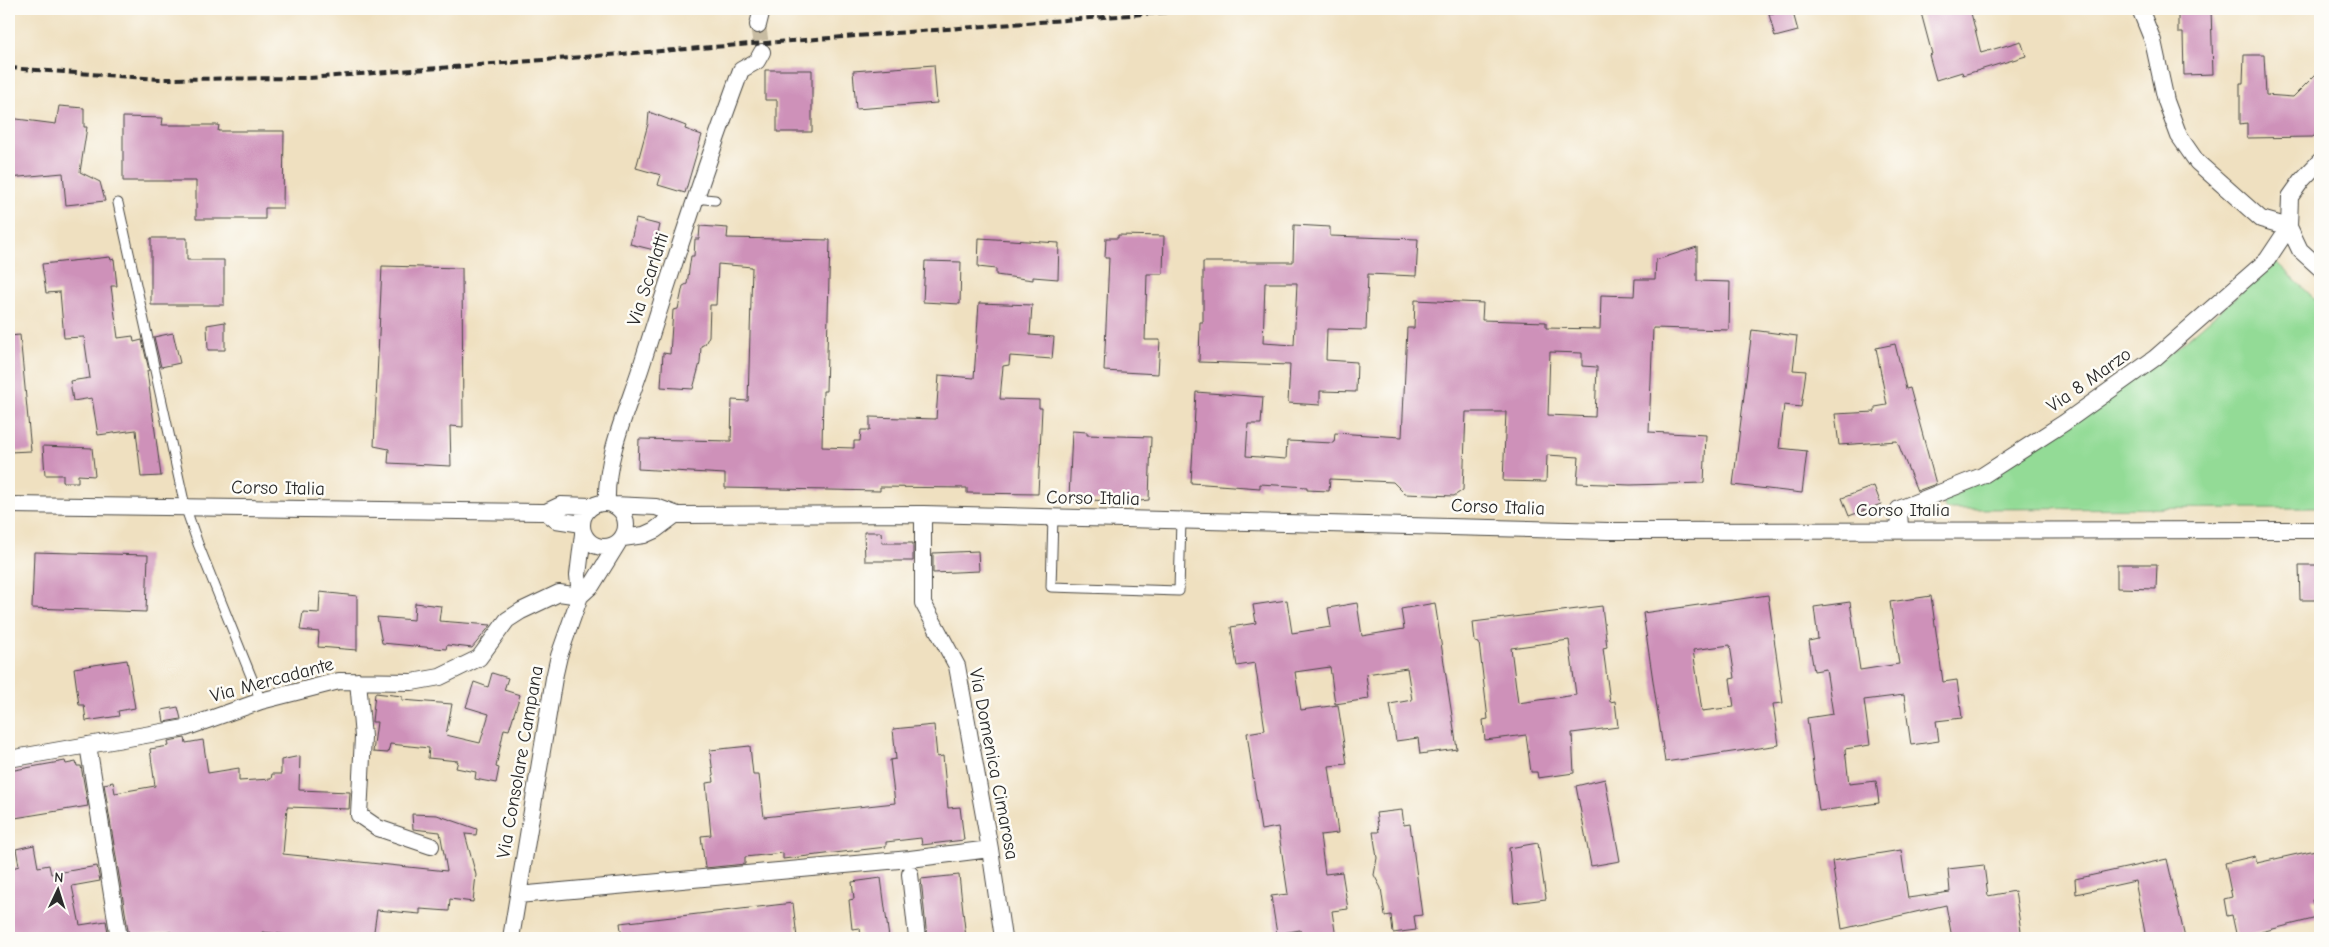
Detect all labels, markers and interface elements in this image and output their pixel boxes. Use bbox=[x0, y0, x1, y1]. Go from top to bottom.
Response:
street label: Via Scarlatti bbox=[623, 230, 673, 328]
street label: Via 8 Marzo bbox=[2043, 343, 2135, 417]
street label: Corso Italia bbox=[231, 476, 325, 500]
street label: Corso Italia bbox=[1046, 486, 1140, 510]
street label: Corso Italia bbox=[1451, 494, 1545, 520]
street label: Corso Italia bbox=[1856, 499, 1950, 521]
street label: Via Mercadante bbox=[208, 653, 336, 707]
street label: Via Consolare Campana bbox=[492, 664, 548, 860]
street label: Via Domenica Cimarosa bbox=[965, 667, 1023, 861]
north arrow bbox=[32, 864, 82, 914]
text: N bbox=[54, 869, 64, 886]

